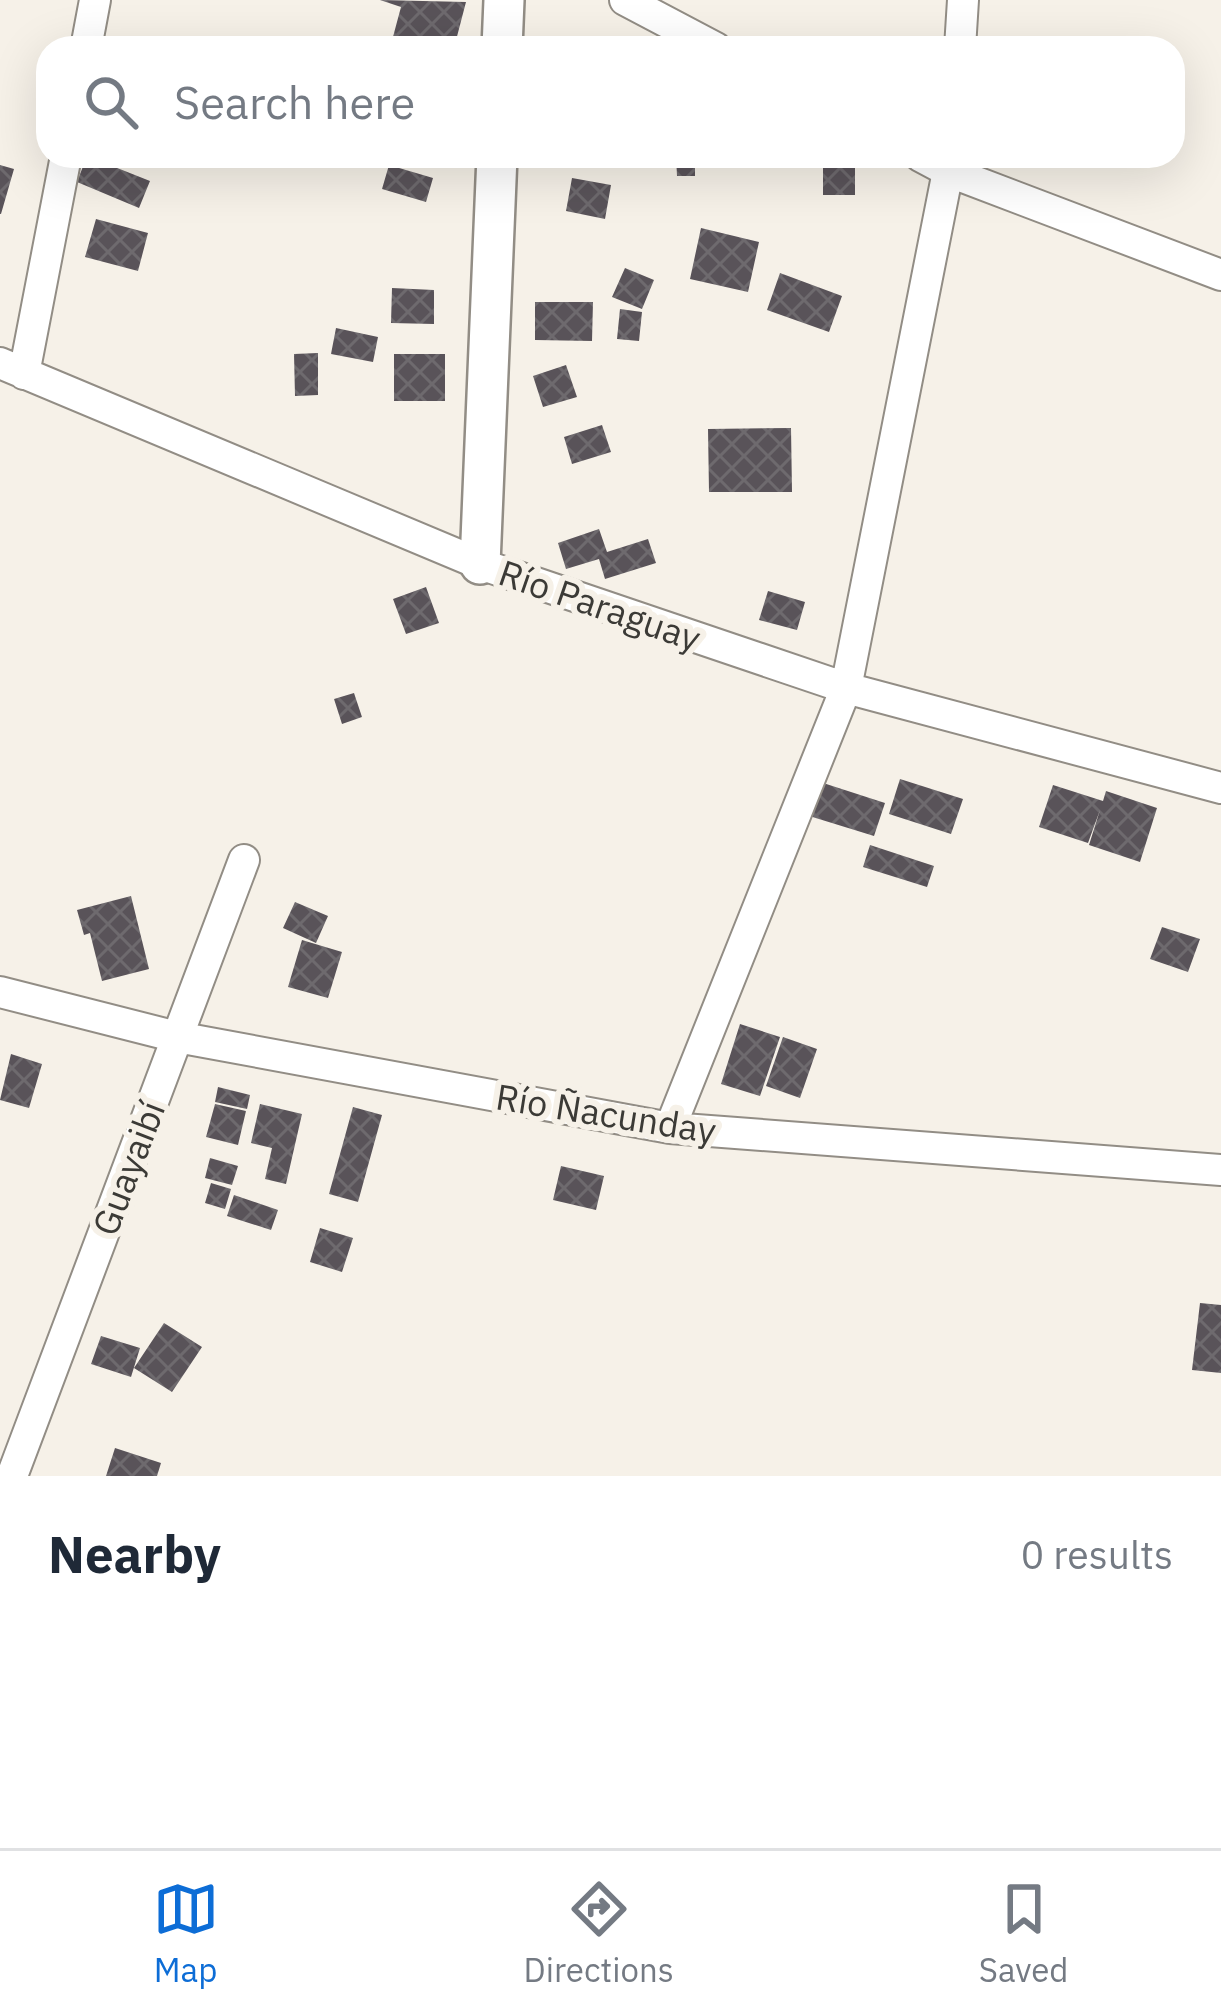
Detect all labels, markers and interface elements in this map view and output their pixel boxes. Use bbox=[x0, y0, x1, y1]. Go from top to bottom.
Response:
search box bbox=[36, 36, 1185, 168]
icon: search bbox=[78, 69, 144, 135]
text: Search here bbox=[174, 73, 415, 131]
street label: Río Paraguay bbox=[493, 549, 707, 661]
street label: Río Ñacunday bbox=[493, 1072, 719, 1154]
street label: Guayaibí bbox=[81, 1094, 175, 1242]
text: Nearby bbox=[48, 1521, 221, 1587]
text: 0 results bbox=[1021, 1529, 1173, 1580]
tab: Map bbox=[153, 1876, 219, 1991]
tab: Directions bbox=[524, 1876, 674, 1991]
tab: Saved bbox=[979, 1876, 1068, 1991]

